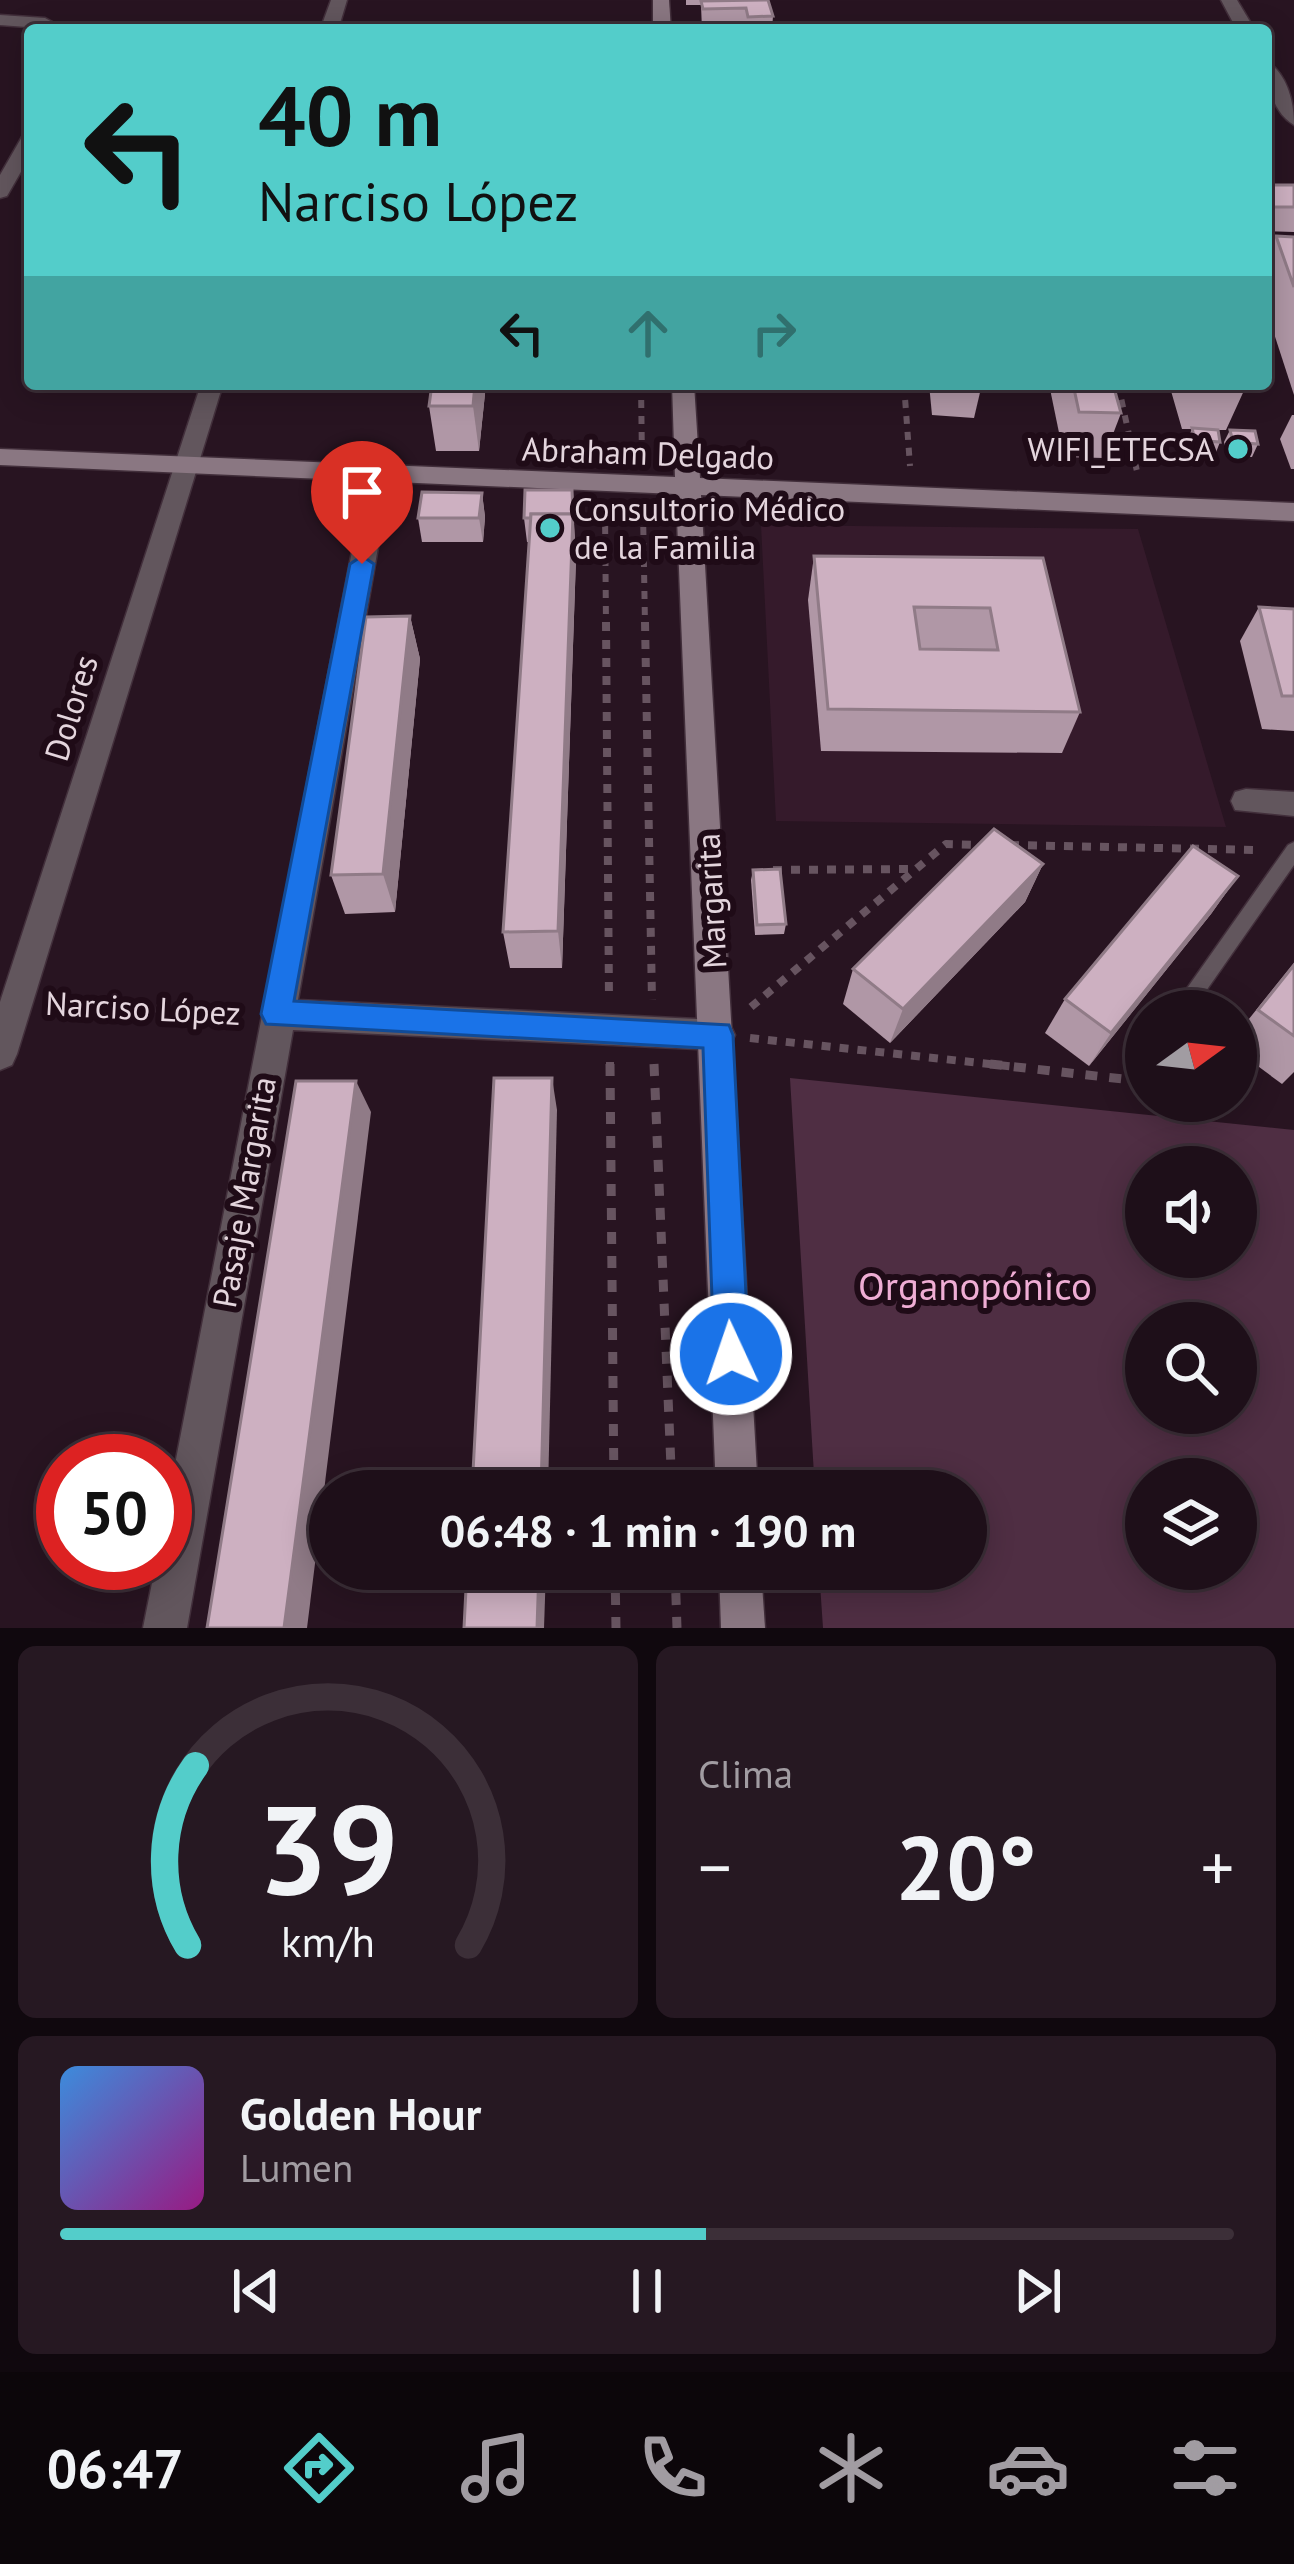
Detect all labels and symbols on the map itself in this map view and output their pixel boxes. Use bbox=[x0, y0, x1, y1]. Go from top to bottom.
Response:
street label: Abraham Delgado bbox=[521, 427, 775, 478]
place label: WIFI_ETECSA bbox=[1028, 427, 1215, 470]
marker: WIFI_ETECSA bbox=[1225, 436, 1251, 462]
pin bbox=[311, 441, 413, 564]
place label: Consultorio Médico de la Familia bbox=[574, 487, 845, 568]
marker: Consultorio Médico de la Familia bbox=[537, 515, 563, 541]
street label: Dolores bbox=[34, 650, 107, 766]
street label: Margarita bbox=[685, 832, 736, 970]
street label: Narciso López bbox=[44, 981, 242, 1034]
north arrow bbox=[1125, 990, 1257, 1122]
street label: Pasaje Margarita bbox=[202, 1073, 285, 1311]
park label: Organopónico bbox=[858, 1260, 1092, 1311]
position arrow bbox=[668, 1291, 794, 1417]
speed limit sign: 50 bbox=[36, 1434, 192, 1590]

